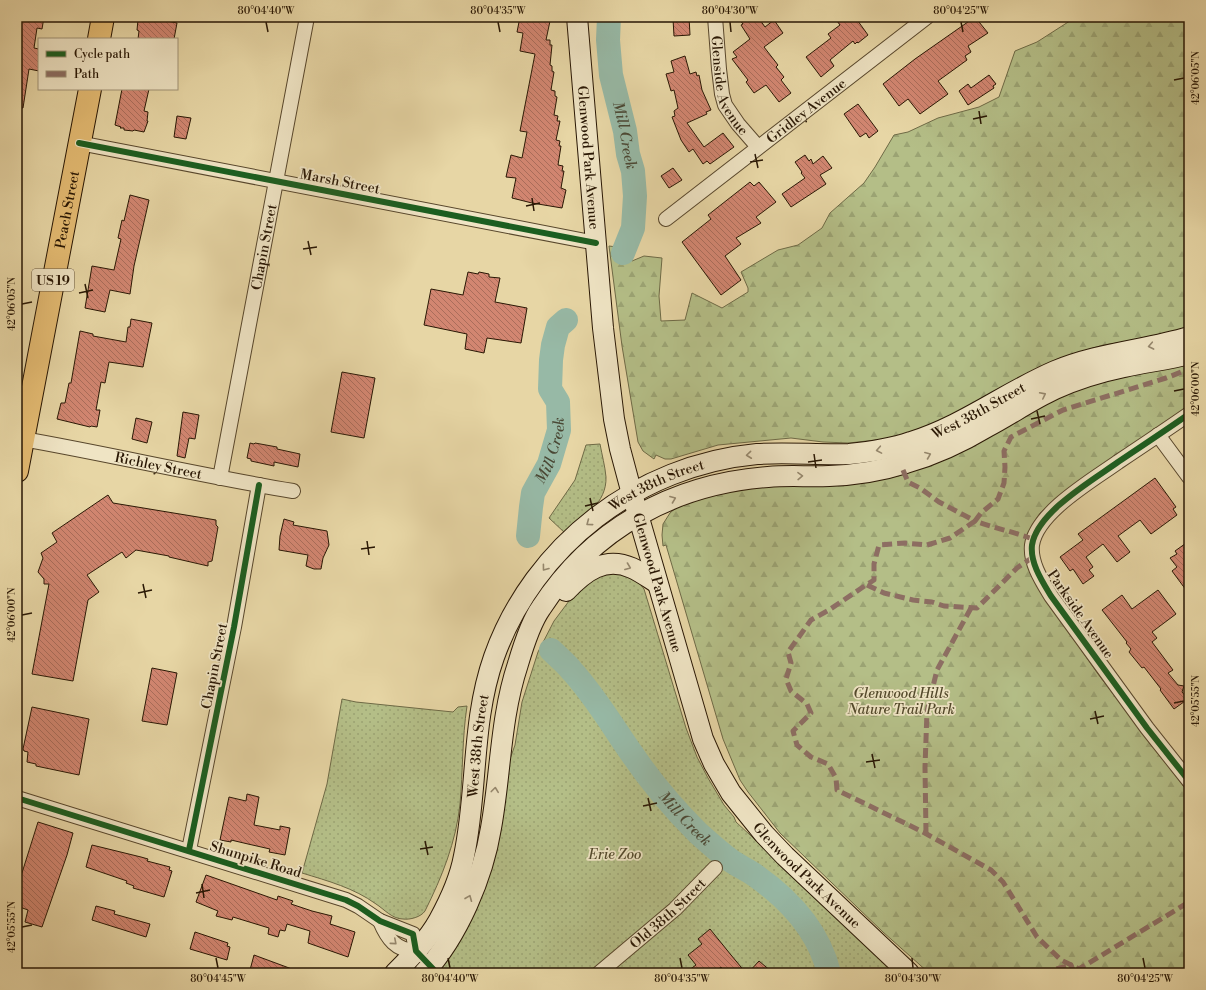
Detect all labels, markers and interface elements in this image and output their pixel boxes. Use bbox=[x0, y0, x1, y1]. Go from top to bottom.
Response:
text: 80°04'40"W bbox=[238, 5, 295, 17]
text: 80°04'35"W bbox=[470, 5, 527, 17]
text: 80°04'30"W bbox=[702, 5, 759, 17]
text: 80°04'25"W bbox=[933, 5, 990, 17]
street label: Glenside Avenue bbox=[706, 35, 752, 139]
legend bbox=[38, 38, 178, 90]
text: Cycle path bbox=[74, 47, 130, 62]
text: 42°06'05"N bbox=[1190, 51, 1202, 105]
text: Path bbox=[74, 67, 99, 82]
street label: Gridley Avenue bbox=[763, 75, 850, 148]
street label: Glenwood Park Avenue bbox=[573, 85, 603, 230]
water label: Mill Creek bbox=[608, 99, 641, 172]
street label: Marsh Street bbox=[298, 165, 381, 199]
street label: Peach Street bbox=[52, 169, 84, 250]
street label: Chapin Street bbox=[248, 203, 281, 292]
road number: US 19 bbox=[32, 269, 74, 291]
text: 42°06'05"N bbox=[6, 277, 18, 331]
one-way arrow bbox=[1148, 342, 1154, 350]
text: 42°06'00"N bbox=[1190, 361, 1202, 416]
street label: West 38th Street bbox=[928, 379, 1029, 444]
one-way arrow bbox=[1038, 392, 1046, 400]
water label: Mill Creek bbox=[531, 417, 569, 487]
one-way arrow bbox=[876, 445, 882, 453]
street label: Richley Street bbox=[113, 449, 203, 484]
one-way arrow bbox=[746, 450, 752, 459]
one-way arrow bbox=[924, 452, 931, 460]
street label: West 38th Street bbox=[605, 456, 706, 516]
one-way arrow bbox=[797, 472, 803, 480]
one-way arrow bbox=[670, 496, 677, 504]
street label: Glenwood Park Avenue bbox=[628, 511, 685, 655]
one-way arrow bbox=[586, 518, 593, 525]
one-way arrow bbox=[543, 563, 550, 570]
one-way arrow bbox=[625, 563, 632, 571]
street label: Parkside Avenue bbox=[1043, 567, 1118, 663]
text: 42°06'00"N bbox=[6, 587, 18, 642]
street label: Chapin Street bbox=[198, 622, 232, 711]
text: 42°05'55"N bbox=[1190, 674, 1202, 727]
park label: Glenwood Hills Nature Trail Park bbox=[846, 685, 955, 719]
street label: West 38th Street bbox=[464, 693, 494, 799]
one-way arrow bbox=[491, 787, 500, 793]
water label: Mill Creek bbox=[654, 787, 715, 851]
street label: Glenwood Park Avenue bbox=[748, 819, 864, 933]
street label: Shunpike Road bbox=[208, 837, 304, 882]
park label: Erie Zoo bbox=[588, 846, 641, 864]
street label: Old 38th Street bbox=[626, 875, 710, 953]
one-way arrow bbox=[465, 895, 473, 902]
text: 42°05'55"N bbox=[6, 900, 18, 953]
one-way arrow bbox=[389, 937, 397, 944]
text: 80°04'45"W bbox=[190, 973, 247, 985]
text: 80°04'40"W bbox=[422, 973, 479, 985]
text: 80°04'35"W bbox=[654, 973, 711, 985]
text: 80°04'30"W bbox=[885, 973, 942, 985]
text: 80°04'25"W bbox=[1117, 973, 1174, 985]

